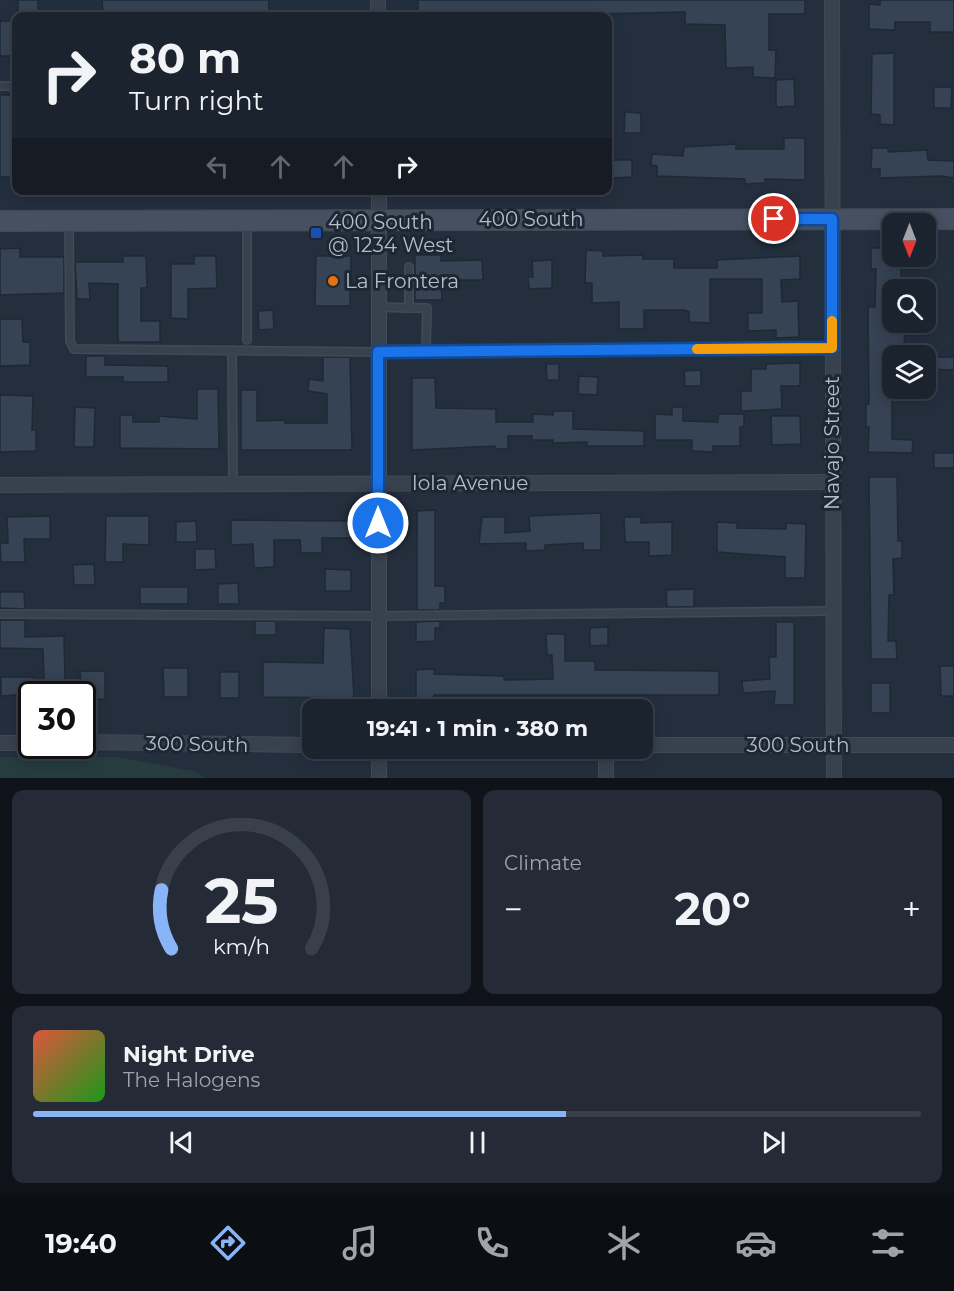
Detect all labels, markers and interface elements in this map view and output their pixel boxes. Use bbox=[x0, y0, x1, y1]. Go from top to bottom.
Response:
text: 80 m bbox=[129, 32, 241, 84]
icon: right bbox=[30, 36, 108, 114]
text: Turn right bbox=[129, 84, 264, 117]
icon: left bbox=[201, 150, 234, 183]
icon: ahead bbox=[264, 150, 297, 183]
icon: ahead bbox=[327, 150, 360, 183]
icon: right bbox=[390, 150, 423, 183]
pin bbox=[748, 193, 799, 244]
icon: arrive bbox=[757, 202, 790, 235]
street label: 400 South bbox=[479, 207, 583, 231]
place label: 400 South @ 1234 West bbox=[328, 210, 453, 257]
north arrow bbox=[882, 213, 936, 267]
map controls bbox=[882, 213, 936, 399]
marker: 400 South @ 1234 West bbox=[309, 226, 323, 240]
place label: La Frontera bbox=[345, 269, 459, 293]
marker: La Frontera bbox=[326, 274, 340, 288]
button: search bbox=[882, 279, 936, 333]
button: layers bbox=[882, 345, 936, 399]
street label: Navajo Street bbox=[820, 376, 844, 510]
street label: Iola Avenue bbox=[412, 471, 528, 495]
position arrow bbox=[346, 491, 410, 555]
speed limit sign: 30 bbox=[18, 681, 96, 759]
text: 19:41 · 1 min · 380 m bbox=[367, 715, 588, 742]
street label: 300 South bbox=[145, 731, 249, 757]
street label: 300 South bbox=[747, 733, 849, 757]
text: Climate bbox=[504, 851, 582, 875]
text: 25 bbox=[205, 863, 278, 939]
text: 20° bbox=[675, 881, 750, 936]
text: − bbox=[504, 889, 523, 929]
text: + bbox=[902, 889, 921, 929]
text: km/h bbox=[213, 933, 270, 959]
text: Night Drive bbox=[123, 1041, 255, 1068]
text: The Halogens bbox=[123, 1068, 260, 1092]
icon: previous bbox=[165, 1126, 198, 1159]
icon: pause bbox=[461, 1126, 494, 1159]
icon: next bbox=[757, 1126, 790, 1159]
icon: directions bbox=[207, 1222, 249, 1264]
icon: music bbox=[339, 1222, 381, 1264]
icon: phone bbox=[471, 1222, 513, 1264]
icon: climate bbox=[603, 1222, 645, 1264]
icon: car bbox=[735, 1222, 777, 1264]
icon: filters bbox=[867, 1222, 909, 1264]
text: 19:40 bbox=[45, 1227, 117, 1260]

